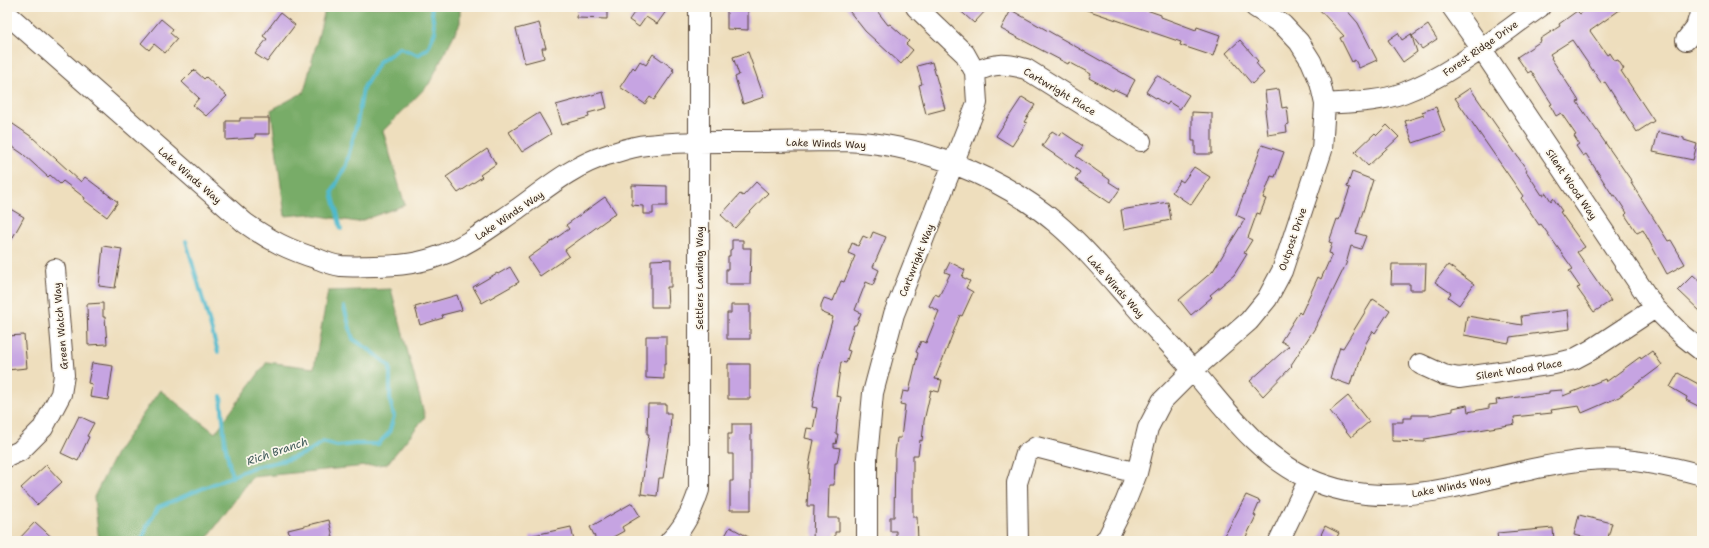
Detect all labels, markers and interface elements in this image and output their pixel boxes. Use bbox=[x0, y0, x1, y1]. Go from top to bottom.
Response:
street label: Forest Ridge Drive bbox=[1440, 17, 1521, 79]
street label: Cartwright Place bbox=[1021, 65, 1099, 118]
street label: Lake Winds Way bbox=[786, 136, 866, 151]
street label: Lake Winds Way bbox=[155, 144, 224, 207]
street label: Silent Wood Way bbox=[1543, 146, 1600, 222]
street label: Lake Winds Way bbox=[472, 188, 546, 243]
street label: Outpost Drive bbox=[1276, 206, 1309, 272]
street label: Cartwright Way bbox=[896, 222, 937, 299]
street label: Settlers Landing Way bbox=[693, 226, 706, 330]
street label: Lake Winds Way bbox=[1084, 252, 1147, 321]
street label: Green Watch Way bbox=[50, 282, 71, 370]
street label: Silent Wood Place bbox=[1475, 356, 1564, 383]
water label: Rich Branch bbox=[245, 434, 310, 469]
street label: Lake Winds Way bbox=[1411, 472, 1492, 501]

